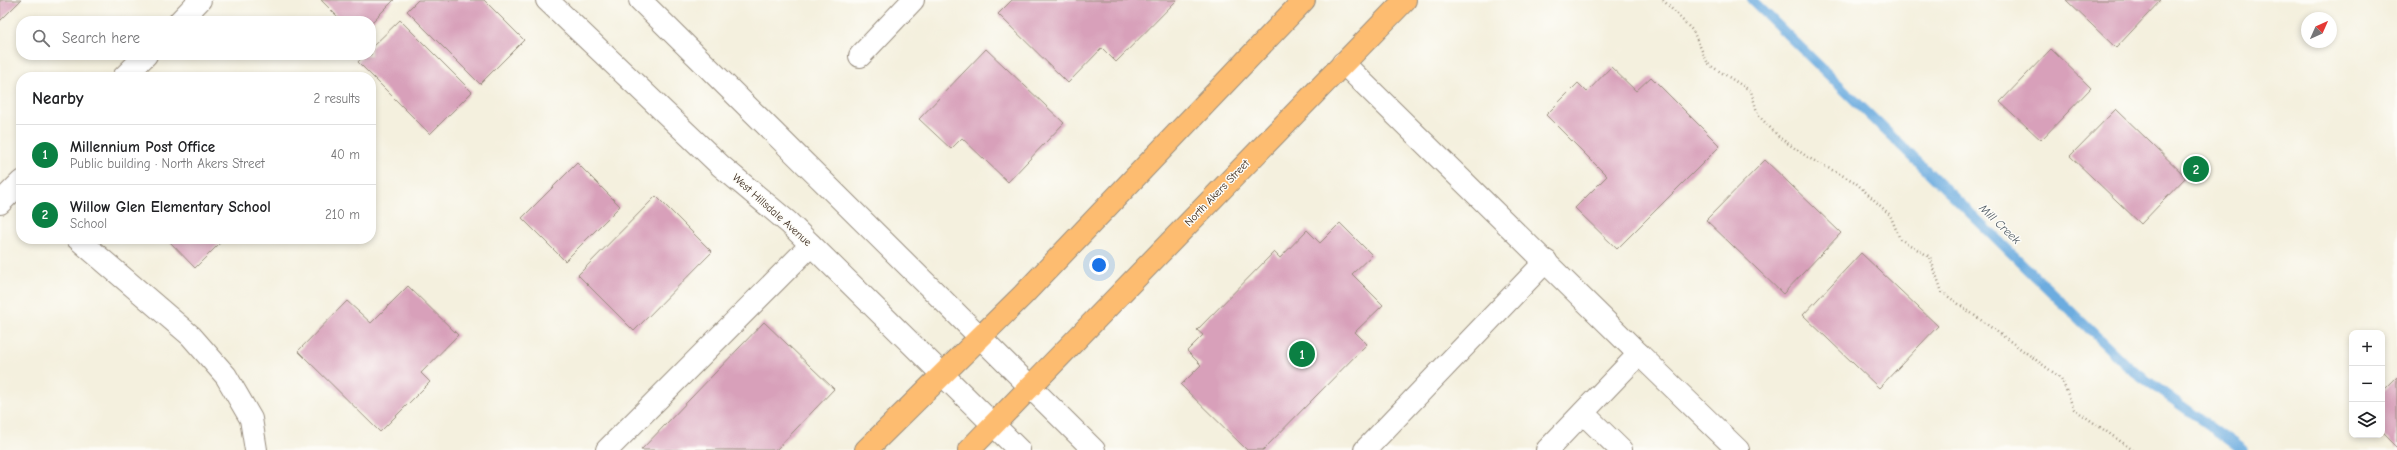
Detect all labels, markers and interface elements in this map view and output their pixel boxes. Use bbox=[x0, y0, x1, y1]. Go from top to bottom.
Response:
north arrow bbox=[2301, 12, 2337, 48]
search box bbox=[16, 16, 376, 60]
icon: search bbox=[30, 27, 52, 49]
text: Search here bbox=[62, 29, 140, 47]
text: Nearby bbox=[32, 89, 83, 108]
text: 2 results bbox=[313, 91, 360, 106]
text: Millennium Post Office bbox=[70, 138, 215, 156]
text: 1 bbox=[42, 147, 48, 162]
text: 40 m bbox=[331, 147, 360, 162]
pin: 2 bbox=[2183, 154, 2209, 184]
text: Public building · North Akers Street bbox=[70, 156, 265, 171]
street label: North Akers Street bbox=[1182, 156, 1253, 229]
street label: West Hillsdale Avenue bbox=[730, 171, 815, 249]
text: Willow Glen Elementary School bbox=[70, 198, 271, 216]
water label: Mill Creek bbox=[1976, 200, 2024, 247]
text: 2 bbox=[42, 207, 48, 222]
text: 210 m bbox=[325, 207, 360, 222]
text: School bbox=[70, 216, 107, 231]
your location bbox=[1089, 255, 1109, 275]
map controls bbox=[2349, 330, 2385, 438]
button: + bbox=[2349, 330, 2385, 366]
pin: 1 bbox=[1289, 339, 1315, 369]
button: − bbox=[2349, 366, 2385, 402]
button: layers bbox=[2349, 402, 2385, 438]

